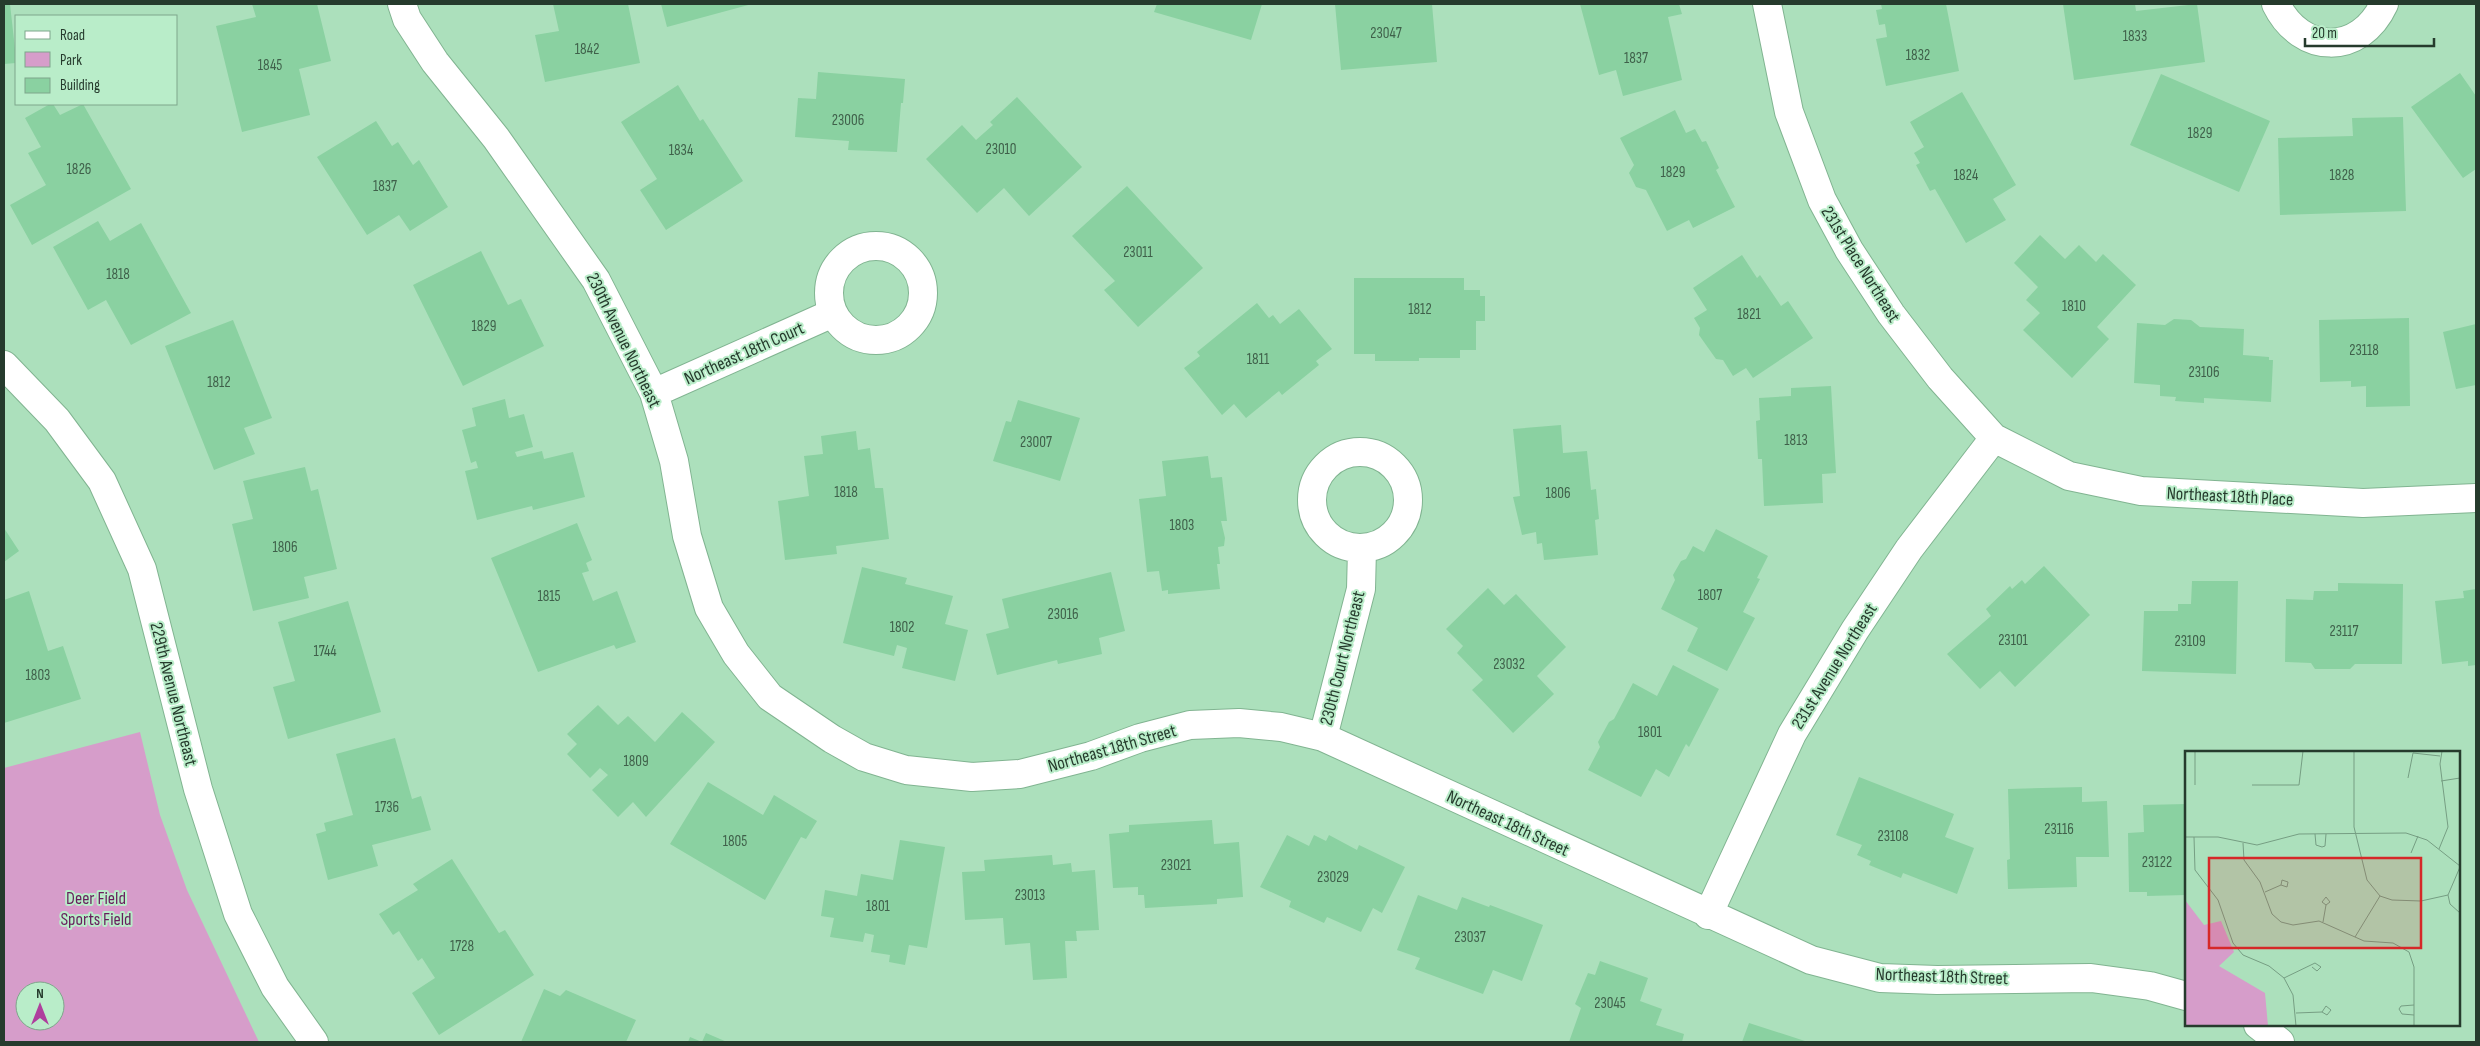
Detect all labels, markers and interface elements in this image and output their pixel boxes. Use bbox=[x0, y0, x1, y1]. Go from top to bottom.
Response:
legend bbox=[15, 15, 178, 105]
scale bar bbox=[2305, 15, 2434, 47]
house number: 23047 bbox=[1370, 24, 1402, 43]
text: 20 m bbox=[2312, 24, 2337, 43]
text: Road bbox=[60, 26, 85, 45]
house number: 1833 bbox=[2123, 27, 2147, 46]
house number: 1842 bbox=[575, 40, 599, 59]
house number: 1832 bbox=[1906, 46, 1930, 65]
house number: 1837 bbox=[1624, 49, 1648, 68]
text: Park bbox=[60, 51, 82, 70]
house number: 1845 bbox=[258, 56, 282, 75]
text: Building bbox=[60, 76, 100, 95]
house number: 23006 bbox=[832, 111, 864, 130]
house number: 1829 bbox=[2188, 124, 2212, 143]
house number: 23010 bbox=[985, 140, 1017, 159]
house number: 1834 bbox=[669, 141, 693, 160]
house number: 1826 bbox=[67, 160, 91, 179]
house number: 1829 bbox=[1661, 163, 1685, 182]
house number: 1824 bbox=[1954, 166, 1978, 185]
house number: 1828 bbox=[2330, 166, 2354, 185]
house number: 1837 bbox=[373, 177, 397, 196]
street label: 231st Place Northeast bbox=[1817, 202, 1905, 326]
house number: 23011 bbox=[1123, 243, 1154, 262]
house number: 1818 bbox=[106, 265, 130, 284]
street label: 230th Avenue Northeast bbox=[582, 269, 665, 411]
house number: 1810 bbox=[2062, 297, 2086, 316]
house number: 1812 bbox=[1408, 300, 1432, 319]
house number: 1821 bbox=[1737, 305, 1761, 324]
house number: 1829 bbox=[472, 317, 496, 336]
street label: Northeast 18th Court bbox=[681, 317, 808, 389]
house number: 23118 bbox=[2349, 341, 2379, 360]
house number: 1811 bbox=[1247, 350, 1270, 369]
house number: 23106 bbox=[2188, 363, 2220, 382]
house number: 1812 bbox=[207, 373, 231, 392]
house number: 1813 bbox=[1784, 431, 1808, 450]
house number: 23007 bbox=[1020, 433, 1052, 452]
house number: 1818 bbox=[834, 483, 858, 502]
street label: Northeast 18th Place bbox=[2166, 483, 2294, 510]
house number: 1806 bbox=[1545, 484, 1571, 503]
house number: 1803 bbox=[1170, 516, 1194, 535]
house number: 1806 bbox=[272, 538, 298, 557]
house number: 1807 bbox=[1698, 586, 1722, 605]
house number: 1815 bbox=[537, 587, 561, 606]
street label: 230th Court Northeast bbox=[1316, 588, 1369, 727]
street label: 231st Avenue Northeast bbox=[1787, 599, 1882, 733]
house number: 23016 bbox=[1047, 605, 1079, 624]
house number: 1802 bbox=[890, 618, 914, 637]
street label: 229th Avenue Northeast bbox=[146, 620, 202, 769]
house number: 23117 bbox=[2330, 622, 2358, 641]
house number: 23101 bbox=[1998, 631, 2029, 650]
house number: 23109 bbox=[2174, 632, 2206, 651]
house number: 1744 bbox=[313, 642, 337, 661]
house number: 23032 bbox=[1493, 655, 1525, 674]
house number: 1803 bbox=[26, 666, 50, 685]
street label: Northeast 18th Street bbox=[1046, 720, 1179, 777]
house number: 1801 bbox=[1638, 723, 1663, 742]
inset map bbox=[2185, 751, 2460, 1026]
house number: 1809 bbox=[623, 752, 649, 771]
street label: Northeast 18th Street bbox=[1443, 786, 1573, 861]
house number: 1736 bbox=[375, 798, 399, 817]
house number: 23116 bbox=[2044, 820, 2074, 839]
house number: 23108 bbox=[1877, 827, 1909, 846]
house number: 1805 bbox=[723, 832, 747, 851]
house number: 23122 bbox=[2142, 853, 2172, 872]
house number: 23021 bbox=[1161, 856, 1192, 875]
house number: 23029 bbox=[1317, 868, 1349, 887]
house number: 23013 bbox=[1015, 886, 1045, 905]
park label: Deer Field Sports Field bbox=[60, 888, 132, 930]
house number: 1801 bbox=[866, 897, 891, 916]
house number: 23037 bbox=[1454, 928, 1486, 947]
house number: 1728 bbox=[450, 937, 474, 956]
street label: Northeast 18th Street bbox=[1875, 964, 2009, 989]
north arrow bbox=[15, 981, 65, 1031]
text: N bbox=[36, 985, 44, 1002]
house number: 23045 bbox=[1594, 994, 1626, 1013]

